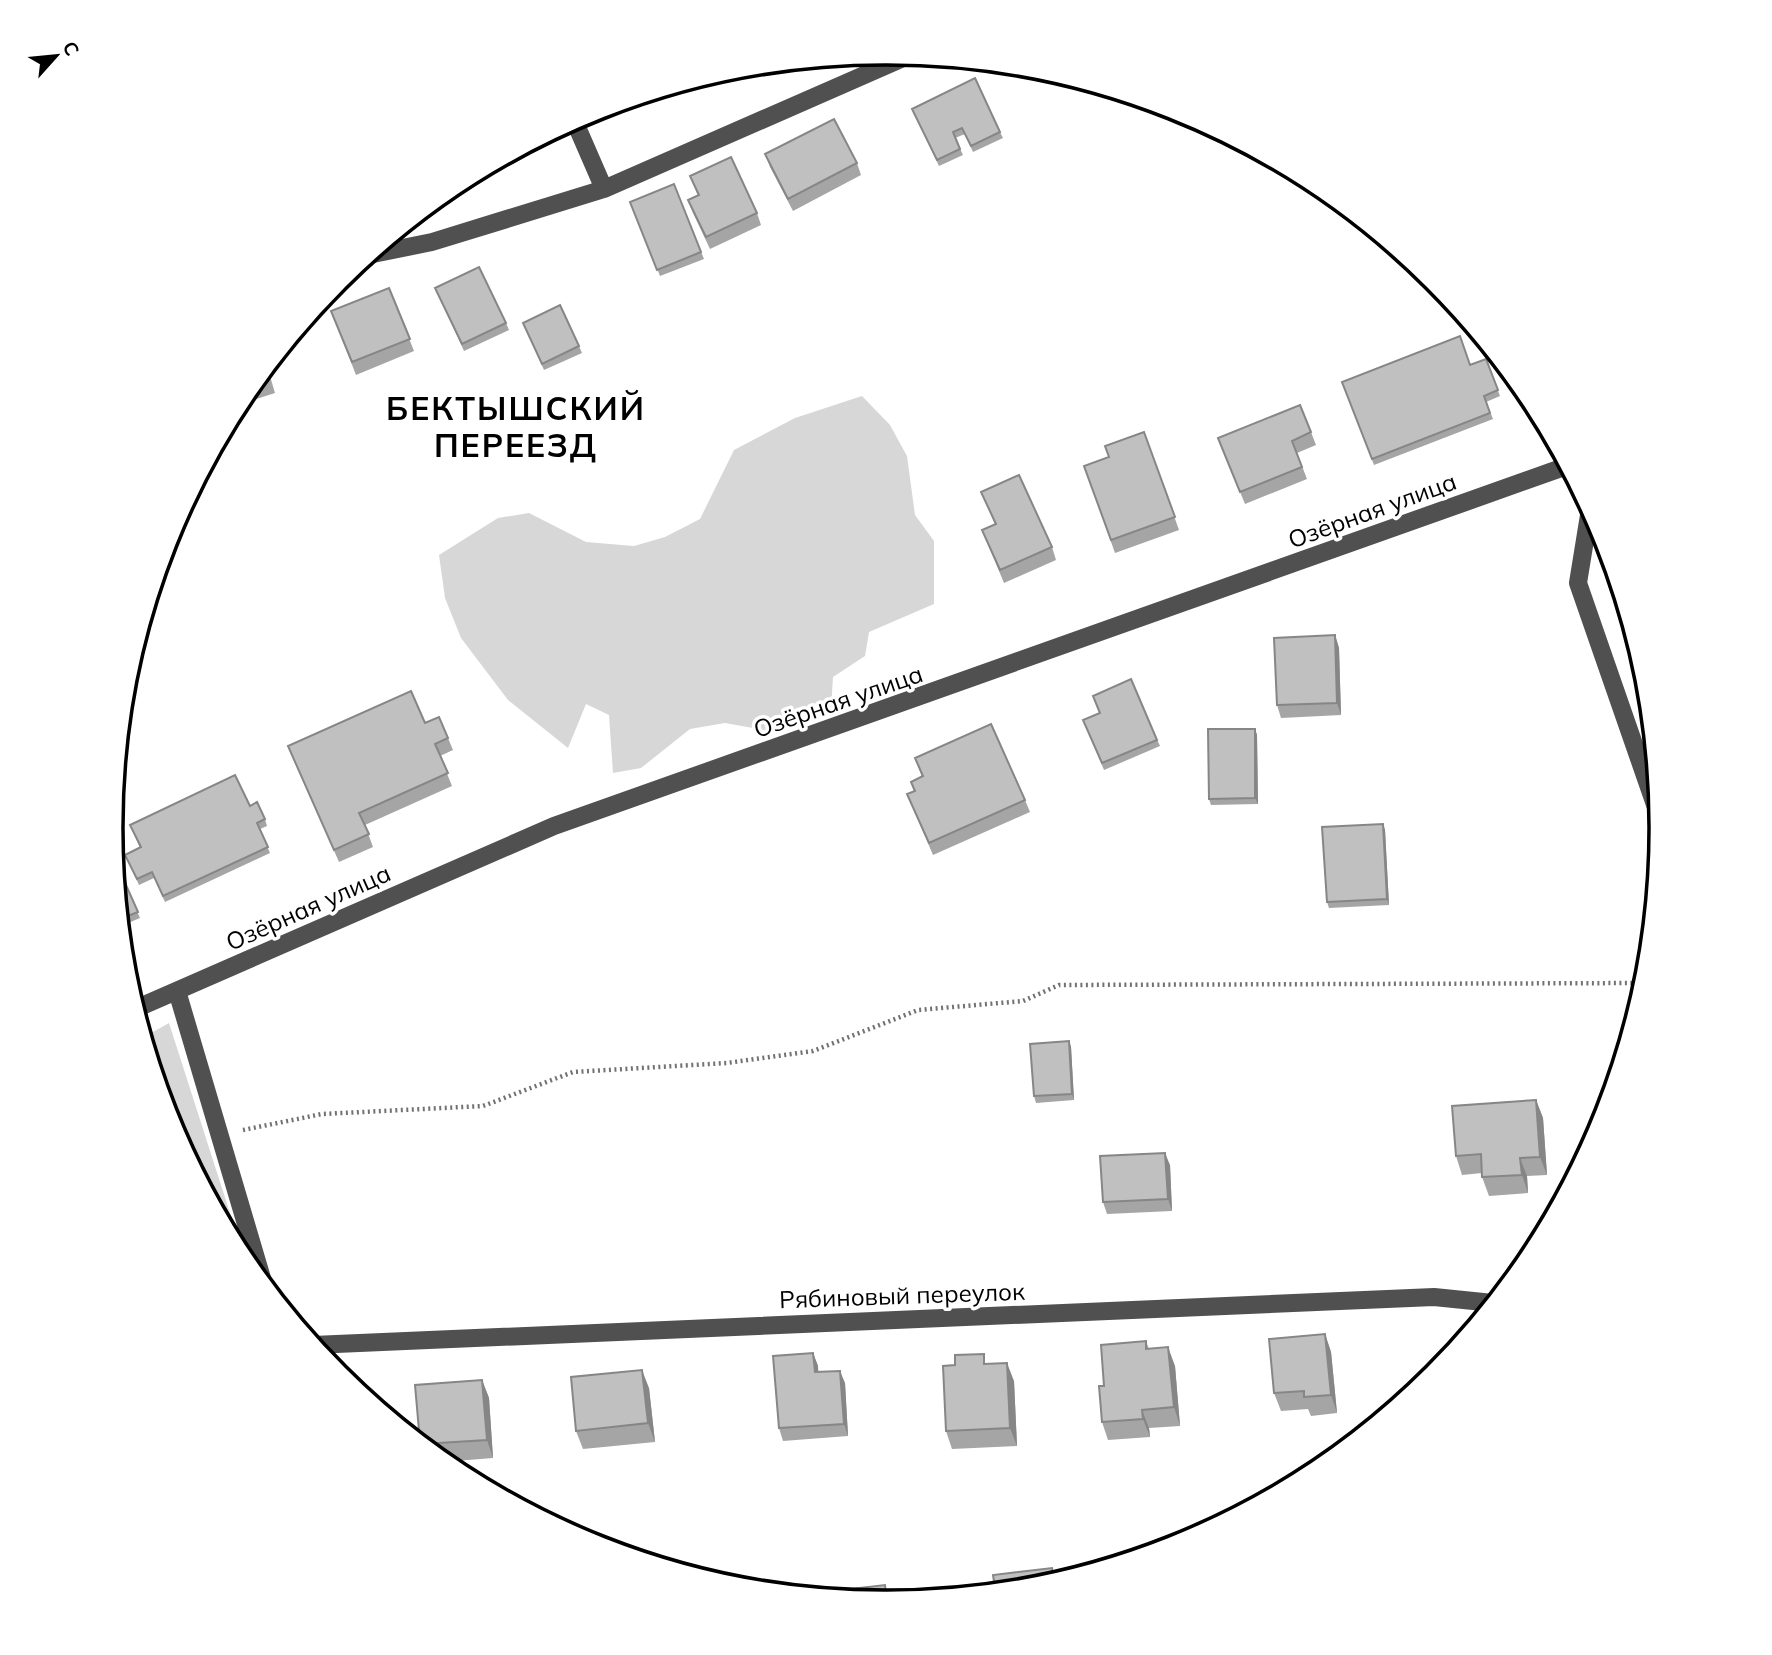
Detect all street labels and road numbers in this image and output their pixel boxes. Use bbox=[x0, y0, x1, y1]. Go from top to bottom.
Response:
street label: Озёрная улица bbox=[1284, 466, 1460, 554]
street label: Озёрная улица bbox=[749, 658, 927, 744]
street label: Озёрная улица bbox=[221, 857, 395, 957]
street label: Рябиновый переулок bbox=[779, 1276, 1025, 1314]

